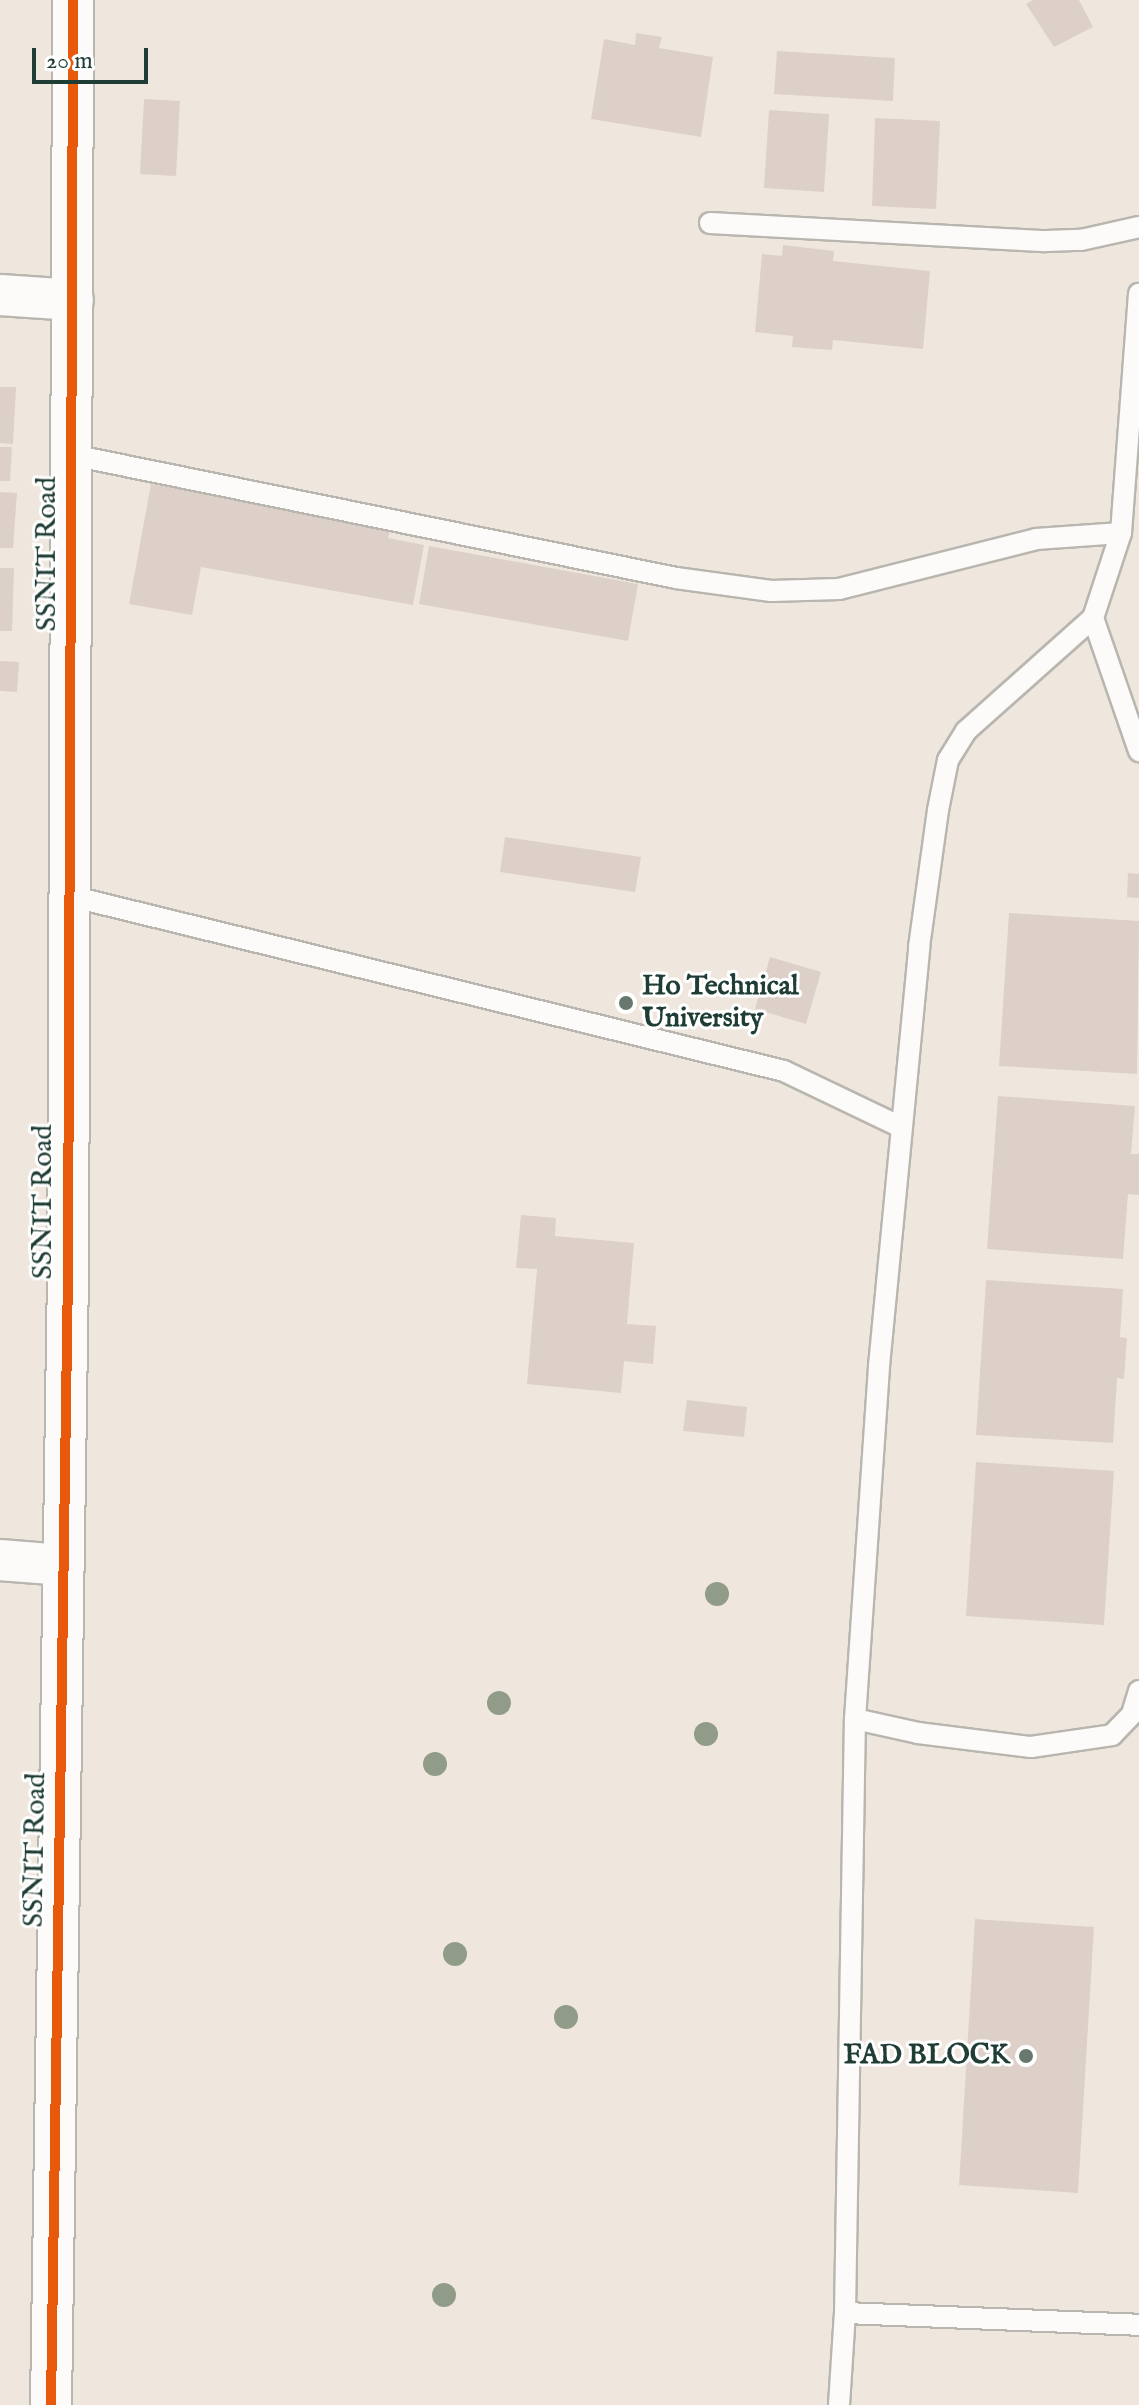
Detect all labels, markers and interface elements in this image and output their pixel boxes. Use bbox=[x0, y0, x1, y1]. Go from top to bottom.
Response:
scale bar bbox=[36, 32, 152, 82]
text: 20 m bbox=[46, 46, 93, 77]
street label: SSNIT Road bbox=[31, 477, 65, 631]
place label: Ho Technical University bbox=[642, 970, 799, 1036]
marker: Ho Technical University bbox=[617, 994, 635, 1012]
street label: SSNIT Road bbox=[27, 1125, 61, 1279]
street label: SSNIT Road bbox=[18, 1772, 54, 1928]
place label: FAD BLOCK bbox=[844, 2039, 1010, 2073]
marker: FAD BLOCK bbox=[1017, 2047, 1035, 2065]

